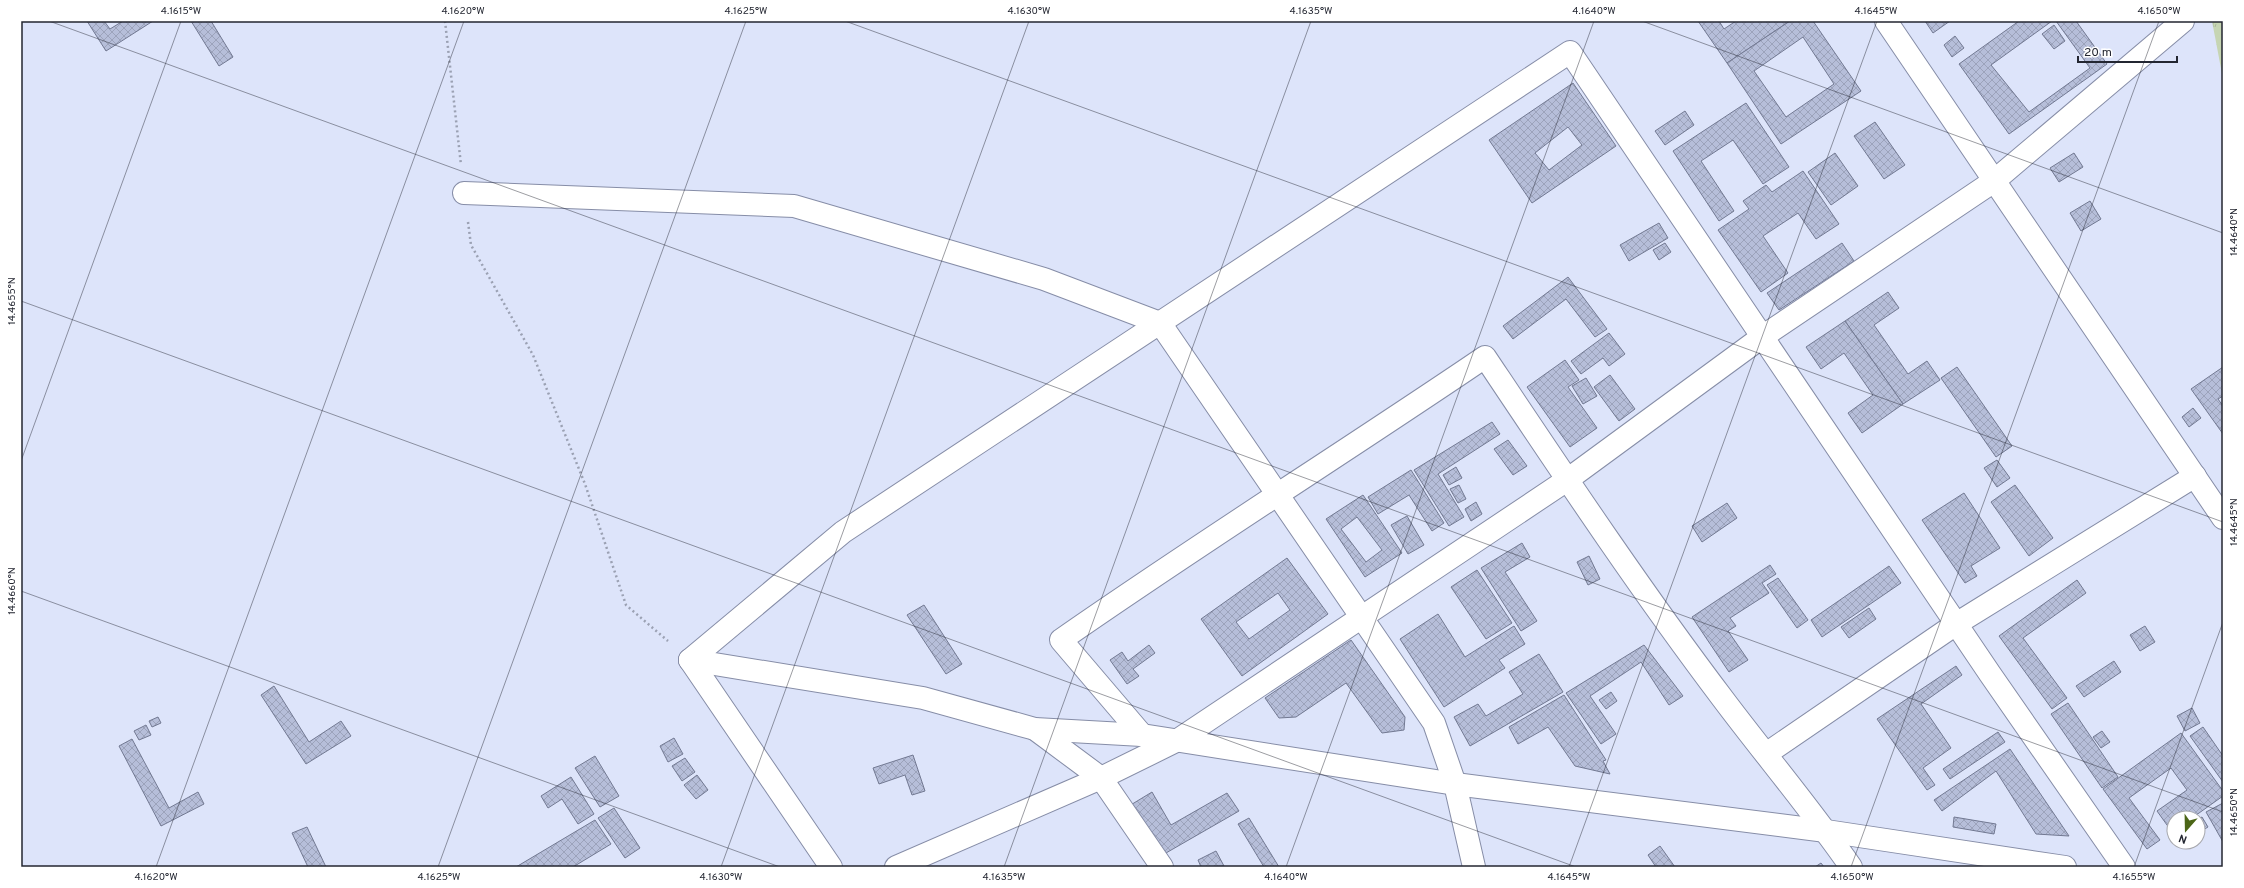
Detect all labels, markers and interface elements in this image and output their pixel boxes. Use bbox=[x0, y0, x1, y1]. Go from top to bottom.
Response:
text: 4.1615°W bbox=[161, 5, 201, 18]
text: 4.1620°W bbox=[441, 5, 485, 18]
text: 4.1625°W bbox=[725, 5, 767, 18]
text: 4.1630°W bbox=[1008, 5, 1050, 18]
text: 4.1635°W bbox=[1290, 5, 1332, 18]
text: 4.1640°W bbox=[1572, 5, 1616, 18]
text: 4.1645°W bbox=[1854, 5, 1898, 18]
text: 4.1650°W bbox=[2137, 5, 2181, 18]
scale bar bbox=[2078, 38, 2177, 64]
text: 20 m bbox=[2084, 45, 2112, 61]
text: 14.4640°N bbox=[2228, 208, 2241, 256]
text: 14.4655°N bbox=[6, 277, 19, 325]
text: 14.4645°N bbox=[2228, 498, 2241, 546]
text: 14.4660°N bbox=[6, 567, 19, 615]
text: 14.4650°N bbox=[2228, 788, 2241, 836]
north arrow bbox=[2166, 810, 2206, 850]
text: N bbox=[2177, 831, 2189, 846]
text: 4.1620°W bbox=[134, 871, 178, 884]
text: 4.1625°W bbox=[418, 871, 460, 884]
text: 4.1630°W bbox=[700, 871, 742, 884]
text: 4.1635°W bbox=[983, 871, 1025, 884]
text: 4.1640°W bbox=[1264, 871, 1308, 884]
text: 4.1645°W bbox=[1547, 871, 1591, 884]
text: 4.1650°W bbox=[1830, 871, 1874, 884]
text: 4.1655°W bbox=[2112, 871, 2156, 884]

